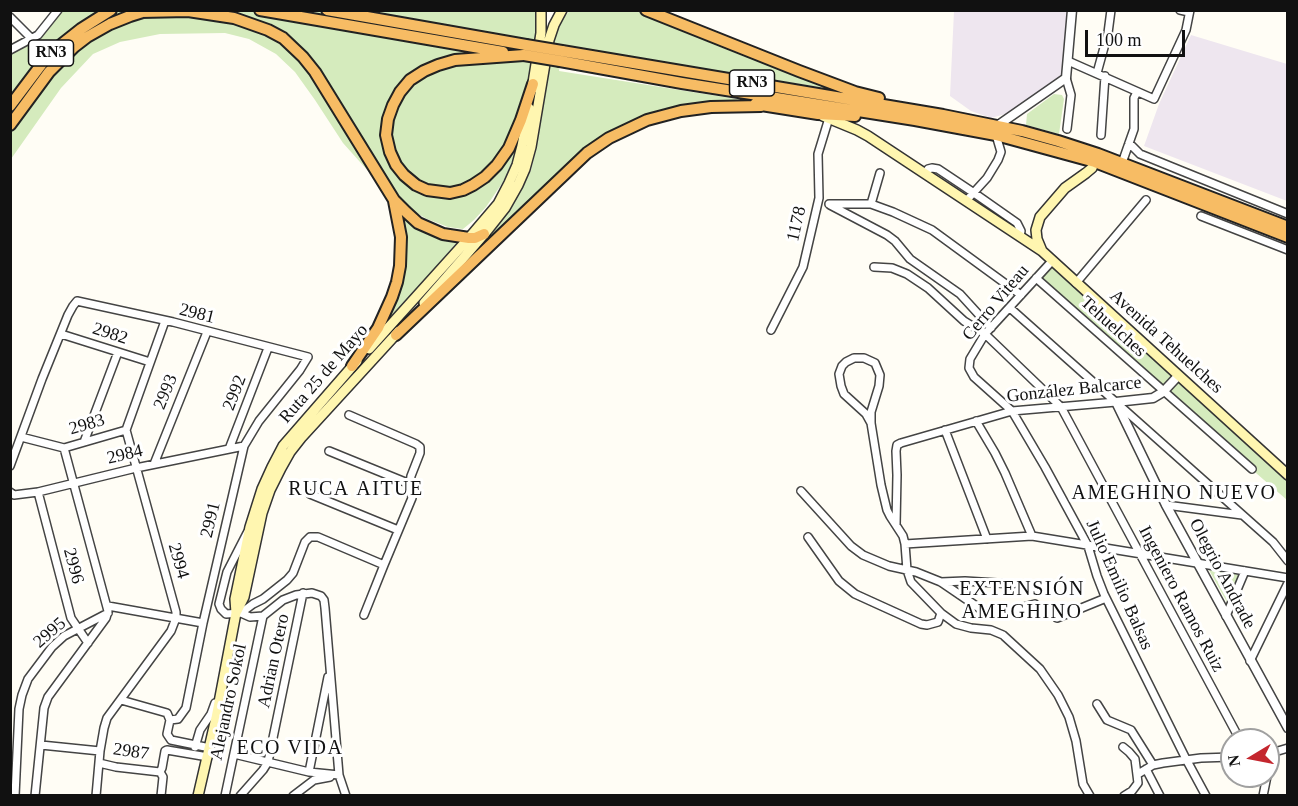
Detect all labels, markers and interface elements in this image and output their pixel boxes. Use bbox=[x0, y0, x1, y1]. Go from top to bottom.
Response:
scale bar bbox=[1088, 18, 1188, 56]
text: 100 m bbox=[1096, 30, 1142, 50]
road number: RN3 bbox=[28, 40, 74, 66]
road number: RN3 bbox=[730, 70, 774, 96]
street label: 1178 bbox=[783, 204, 811, 244]
street label: Cerro Viteau bbox=[958, 261, 1034, 345]
street label: Avenida Tehuelches bbox=[1105, 286, 1227, 398]
street label: Tehuelches bbox=[1076, 292, 1150, 362]
street label: 2981 bbox=[177, 299, 217, 329]
street label: 2982 bbox=[90, 318, 130, 350]
street label: Ruta 25 de Mayo bbox=[275, 320, 373, 428]
street label: 2993 bbox=[149, 371, 183, 413]
street label: 2992 bbox=[218, 372, 252, 414]
street label: González Balcarce bbox=[1006, 372, 1142, 408]
street label: 2983 bbox=[67, 410, 107, 440]
street label: 2984 bbox=[105, 440, 145, 470]
district label: RUCA AITUE bbox=[288, 478, 424, 502]
district label: AMEGHINO NUEVO bbox=[1072, 482, 1276, 506]
street label: 2991 bbox=[196, 500, 226, 540]
street label: Olegrio Andrade bbox=[1184, 515, 1260, 633]
street label: Julio Emilio Balsas bbox=[1081, 517, 1157, 653]
street label: Ingeniero Ramos Ruiz bbox=[1133, 522, 1229, 676]
street label: 2994 bbox=[163, 541, 193, 581]
street label: 2996 bbox=[58, 546, 88, 586]
district label: EXTENSIÓN AMEGHINO bbox=[959, 578, 1085, 625]
street label: Adrian Otero bbox=[254, 612, 294, 710]
street label: 2995 bbox=[29, 613, 71, 653]
street label: Alejandro Sokol bbox=[206, 642, 252, 762]
north arrow bbox=[1220, 728, 1280, 788]
district label: ECO VIDA bbox=[237, 737, 343, 761]
street label: 2987 bbox=[112, 739, 150, 765]
text: N bbox=[1224, 754, 1243, 768]

